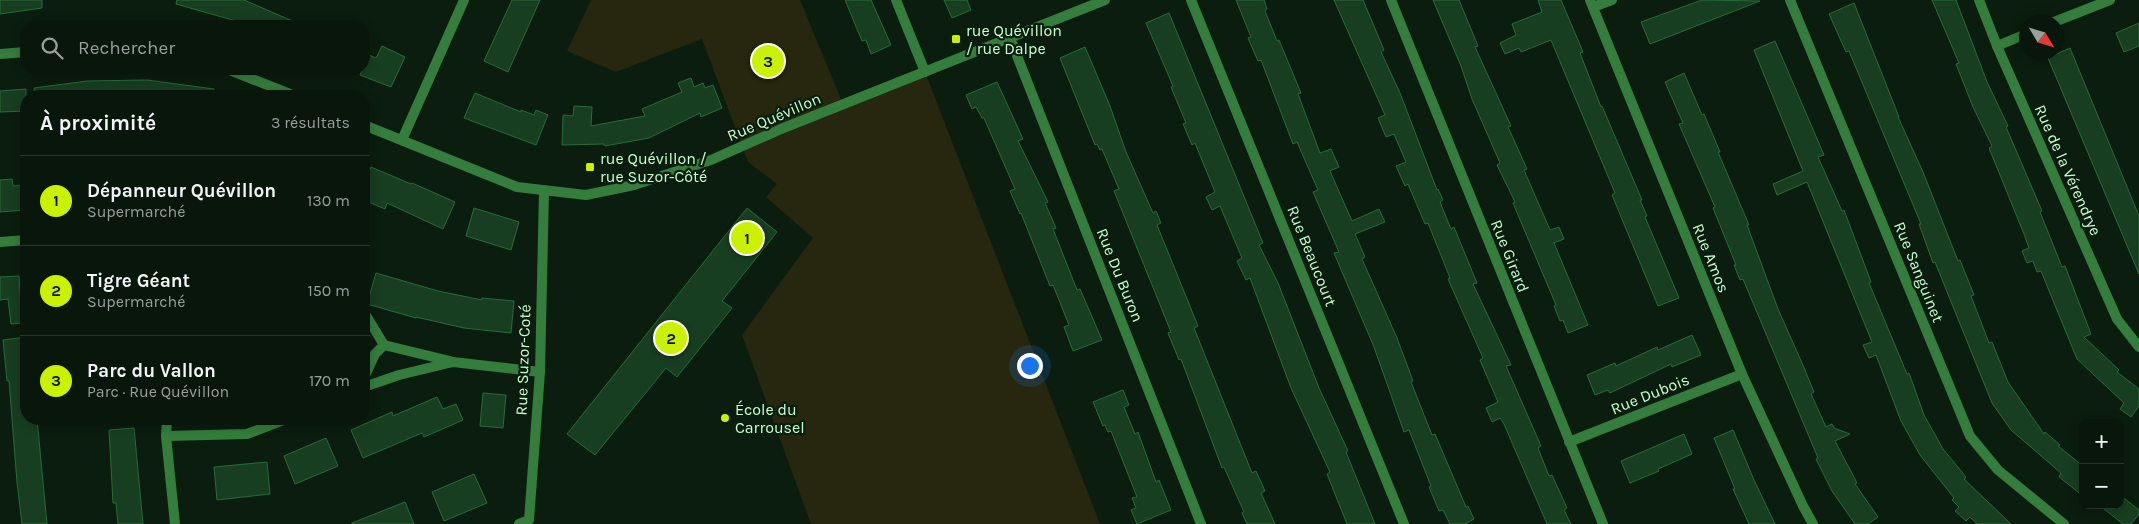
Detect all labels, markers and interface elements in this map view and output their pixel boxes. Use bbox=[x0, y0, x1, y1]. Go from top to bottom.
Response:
north arrow bbox=[2019, 15, 2064, 60]
search box bbox=[20, 20, 370, 75]
place label: rue Quévillon / rue Dalpe bbox=[966, 21, 1062, 58]
marker: rue Quévillon / rue Dalpe bbox=[950, 33, 962, 45]
icon: search bbox=[38, 34, 66, 62]
text: Rechercher bbox=[78, 37, 175, 59]
pin: 3 bbox=[752, 42, 784, 80]
street label: Rue Quévillon bbox=[724, 89, 824, 145]
street label: Rue de la Vérendrye bbox=[2031, 102, 2105, 238]
text: À proximité bbox=[40, 111, 156, 135]
text: 3 résultats bbox=[271, 113, 350, 132]
place label: rue Quévillon / rue Suzor-Côté bbox=[600, 149, 707, 186]
marker: rue Quévillon / rue Suzor-Côté bbox=[584, 161, 596, 173]
text: Dépanneur Quévillon bbox=[87, 180, 276, 202]
text: 1 bbox=[53, 191, 59, 210]
text: 130 m bbox=[307, 191, 350, 210]
text: Supermarché bbox=[87, 202, 185, 221]
street label: Rue Beaucourt bbox=[1283, 203, 1341, 309]
street label: Rue Girard bbox=[1487, 217, 1533, 295]
pin: 1 bbox=[731, 219, 763, 257]
street label: Rue Sanguinet bbox=[1890, 219, 1948, 325]
street label: Rue Amos bbox=[1689, 221, 1733, 295]
street label: Rue Du Buron bbox=[1093, 225, 1147, 325]
text: Tigre Géant bbox=[87, 270, 190, 292]
text: 2 bbox=[51, 281, 61, 300]
text: 150 m bbox=[307, 281, 350, 300]
text: Supermarché bbox=[87, 292, 185, 311]
street label: Rue Suzor-Coté bbox=[512, 304, 534, 416]
pin: 2 bbox=[655, 319, 687, 357]
your location bbox=[1017, 353, 1043, 379]
text: Parc du Vallon bbox=[87, 360, 216, 382]
street label: Rue Dubois bbox=[1608, 370, 1692, 418]
text: 3 bbox=[51, 371, 61, 390]
text: 170 m bbox=[309, 371, 350, 390]
text: Parc · Rue Quévillon bbox=[87, 382, 229, 401]
place label: École du Carrousel bbox=[735, 400, 805, 437]
marker: École du Carrousel bbox=[719, 412, 731, 424]
map controls bbox=[2079, 419, 2124, 509]
button: + bbox=[2079, 419, 2124, 464]
button: − bbox=[2079, 464, 2124, 509]

